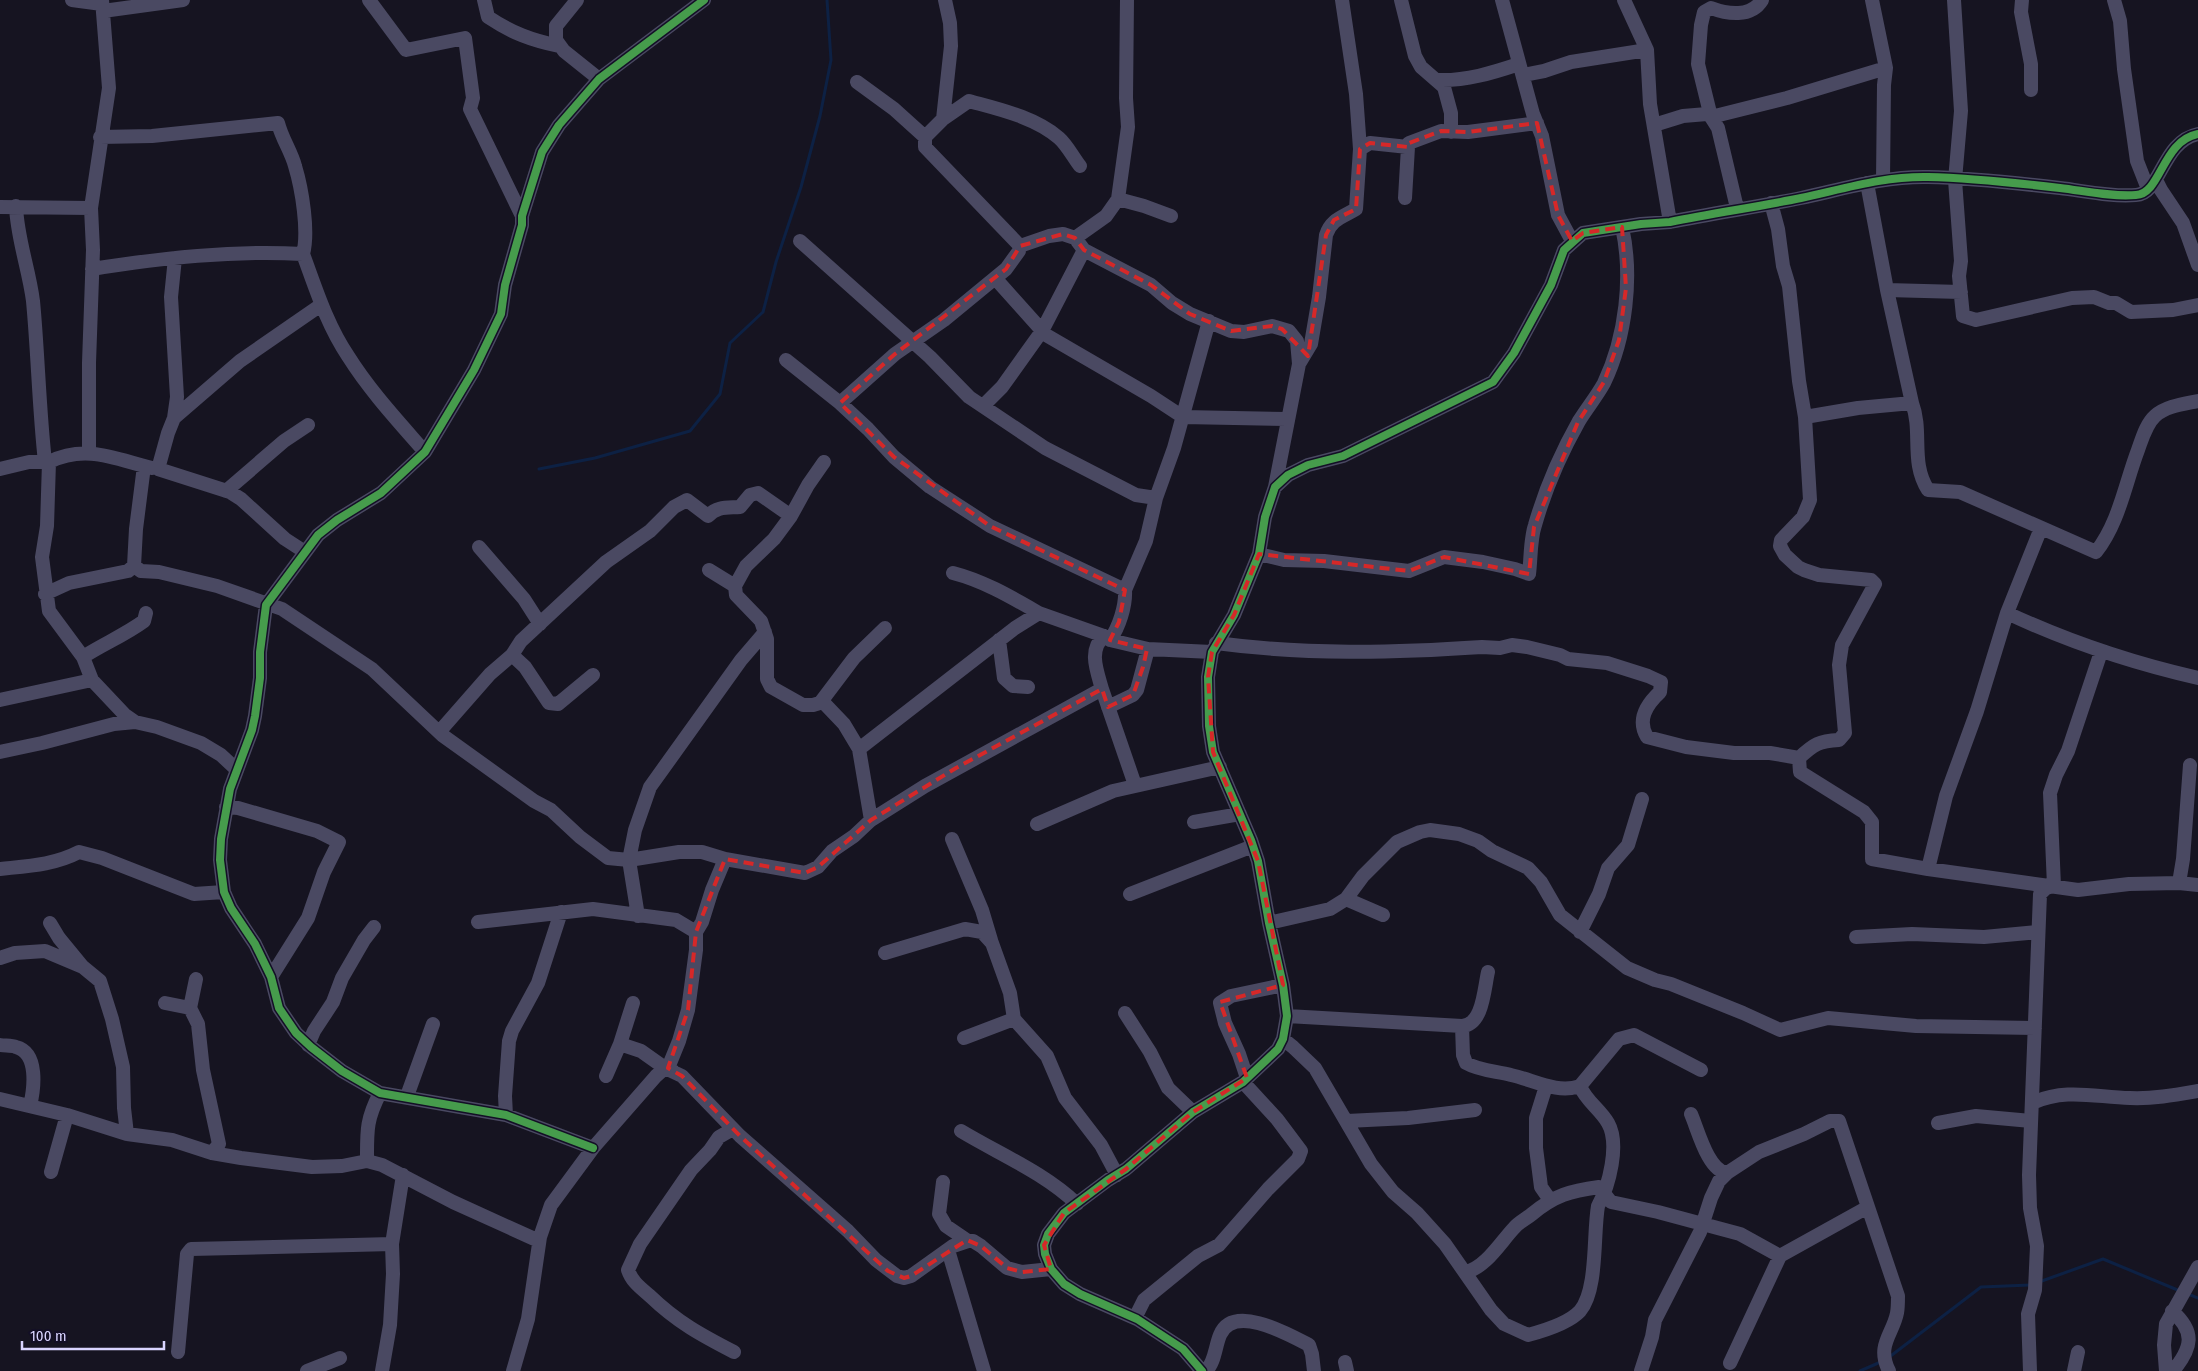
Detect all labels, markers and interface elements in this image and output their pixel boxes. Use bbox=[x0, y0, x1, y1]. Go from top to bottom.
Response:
scale bar bbox=[22, 1318, 165, 1350]
text: 100 m bbox=[30, 1327, 67, 1345]

